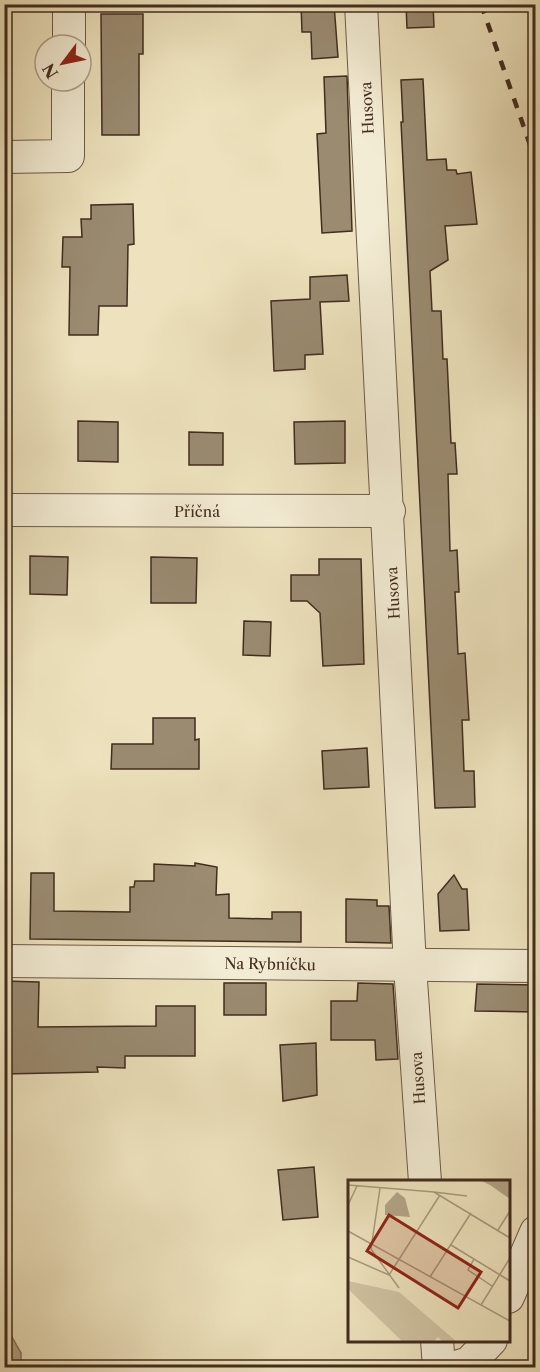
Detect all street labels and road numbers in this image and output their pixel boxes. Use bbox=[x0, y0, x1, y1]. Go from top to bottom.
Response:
street label: Husova bbox=[356, 81, 378, 135]
street label: Příčná bbox=[174, 502, 220, 521]
street label: Husova bbox=[382, 566, 404, 620]
street label: Na Rybníčku bbox=[224, 954, 316, 974]
street label: Husova bbox=[407, 1051, 429, 1105]

